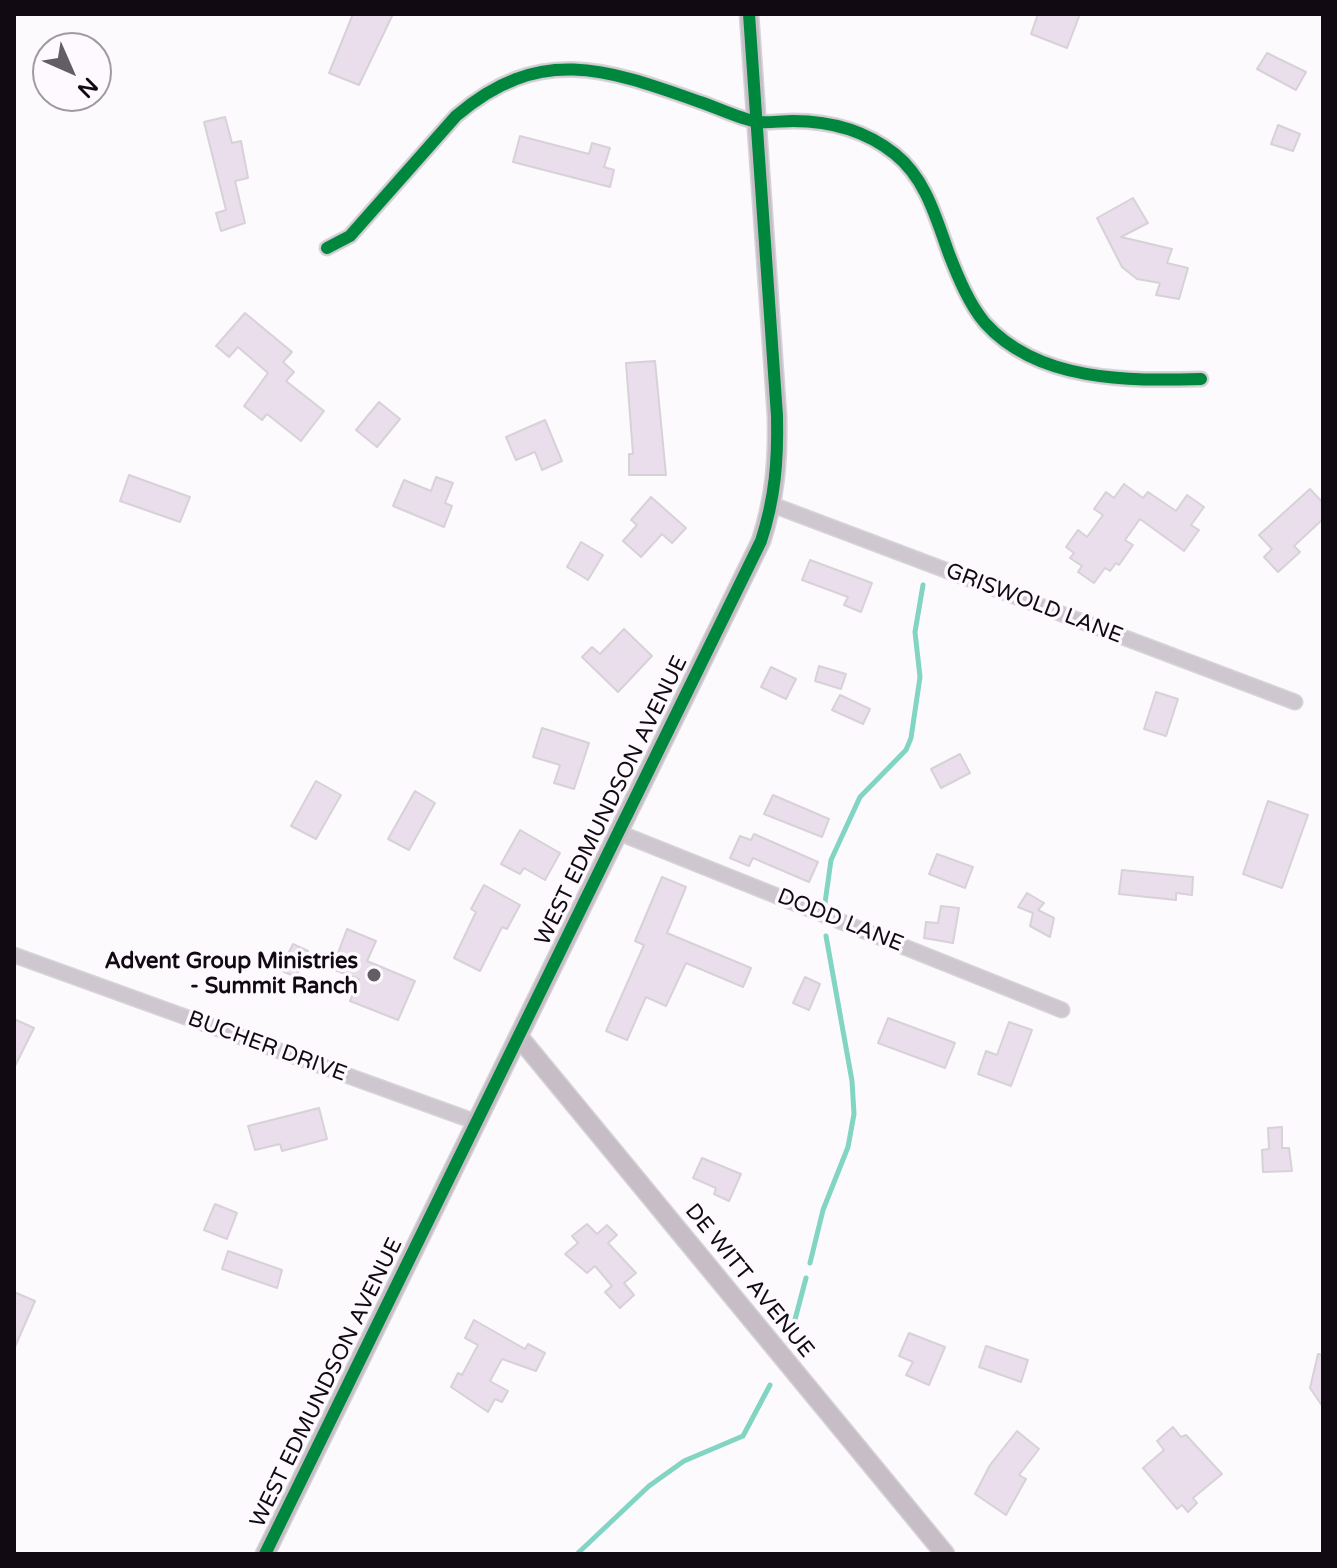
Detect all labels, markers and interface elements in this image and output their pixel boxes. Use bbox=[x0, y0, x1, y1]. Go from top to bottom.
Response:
north arrow bbox=[32, 32, 112, 112]
text: N bbox=[72, 72, 103, 103]
street label: GRISWOLD LANE bbox=[942, 558, 1126, 650]
street label: WEST EDMUNDSON AVENUE bbox=[530, 652, 694, 950]
street label: DODD LANE bbox=[773, 884, 907, 958]
place label: Advent Group Ministries - Summit Ranch bbox=[104, 949, 358, 1000]
marker: Advent Group Ministries - Summit Ranch bbox=[365, 966, 383, 984]
street label: BUCHER DRIVE bbox=[184, 1006, 350, 1088]
street label: DE WITT AVENUE bbox=[679, 1199, 819, 1363]
street label: WEST EDMUNDSON AVENUE bbox=[245, 1234, 409, 1532]

